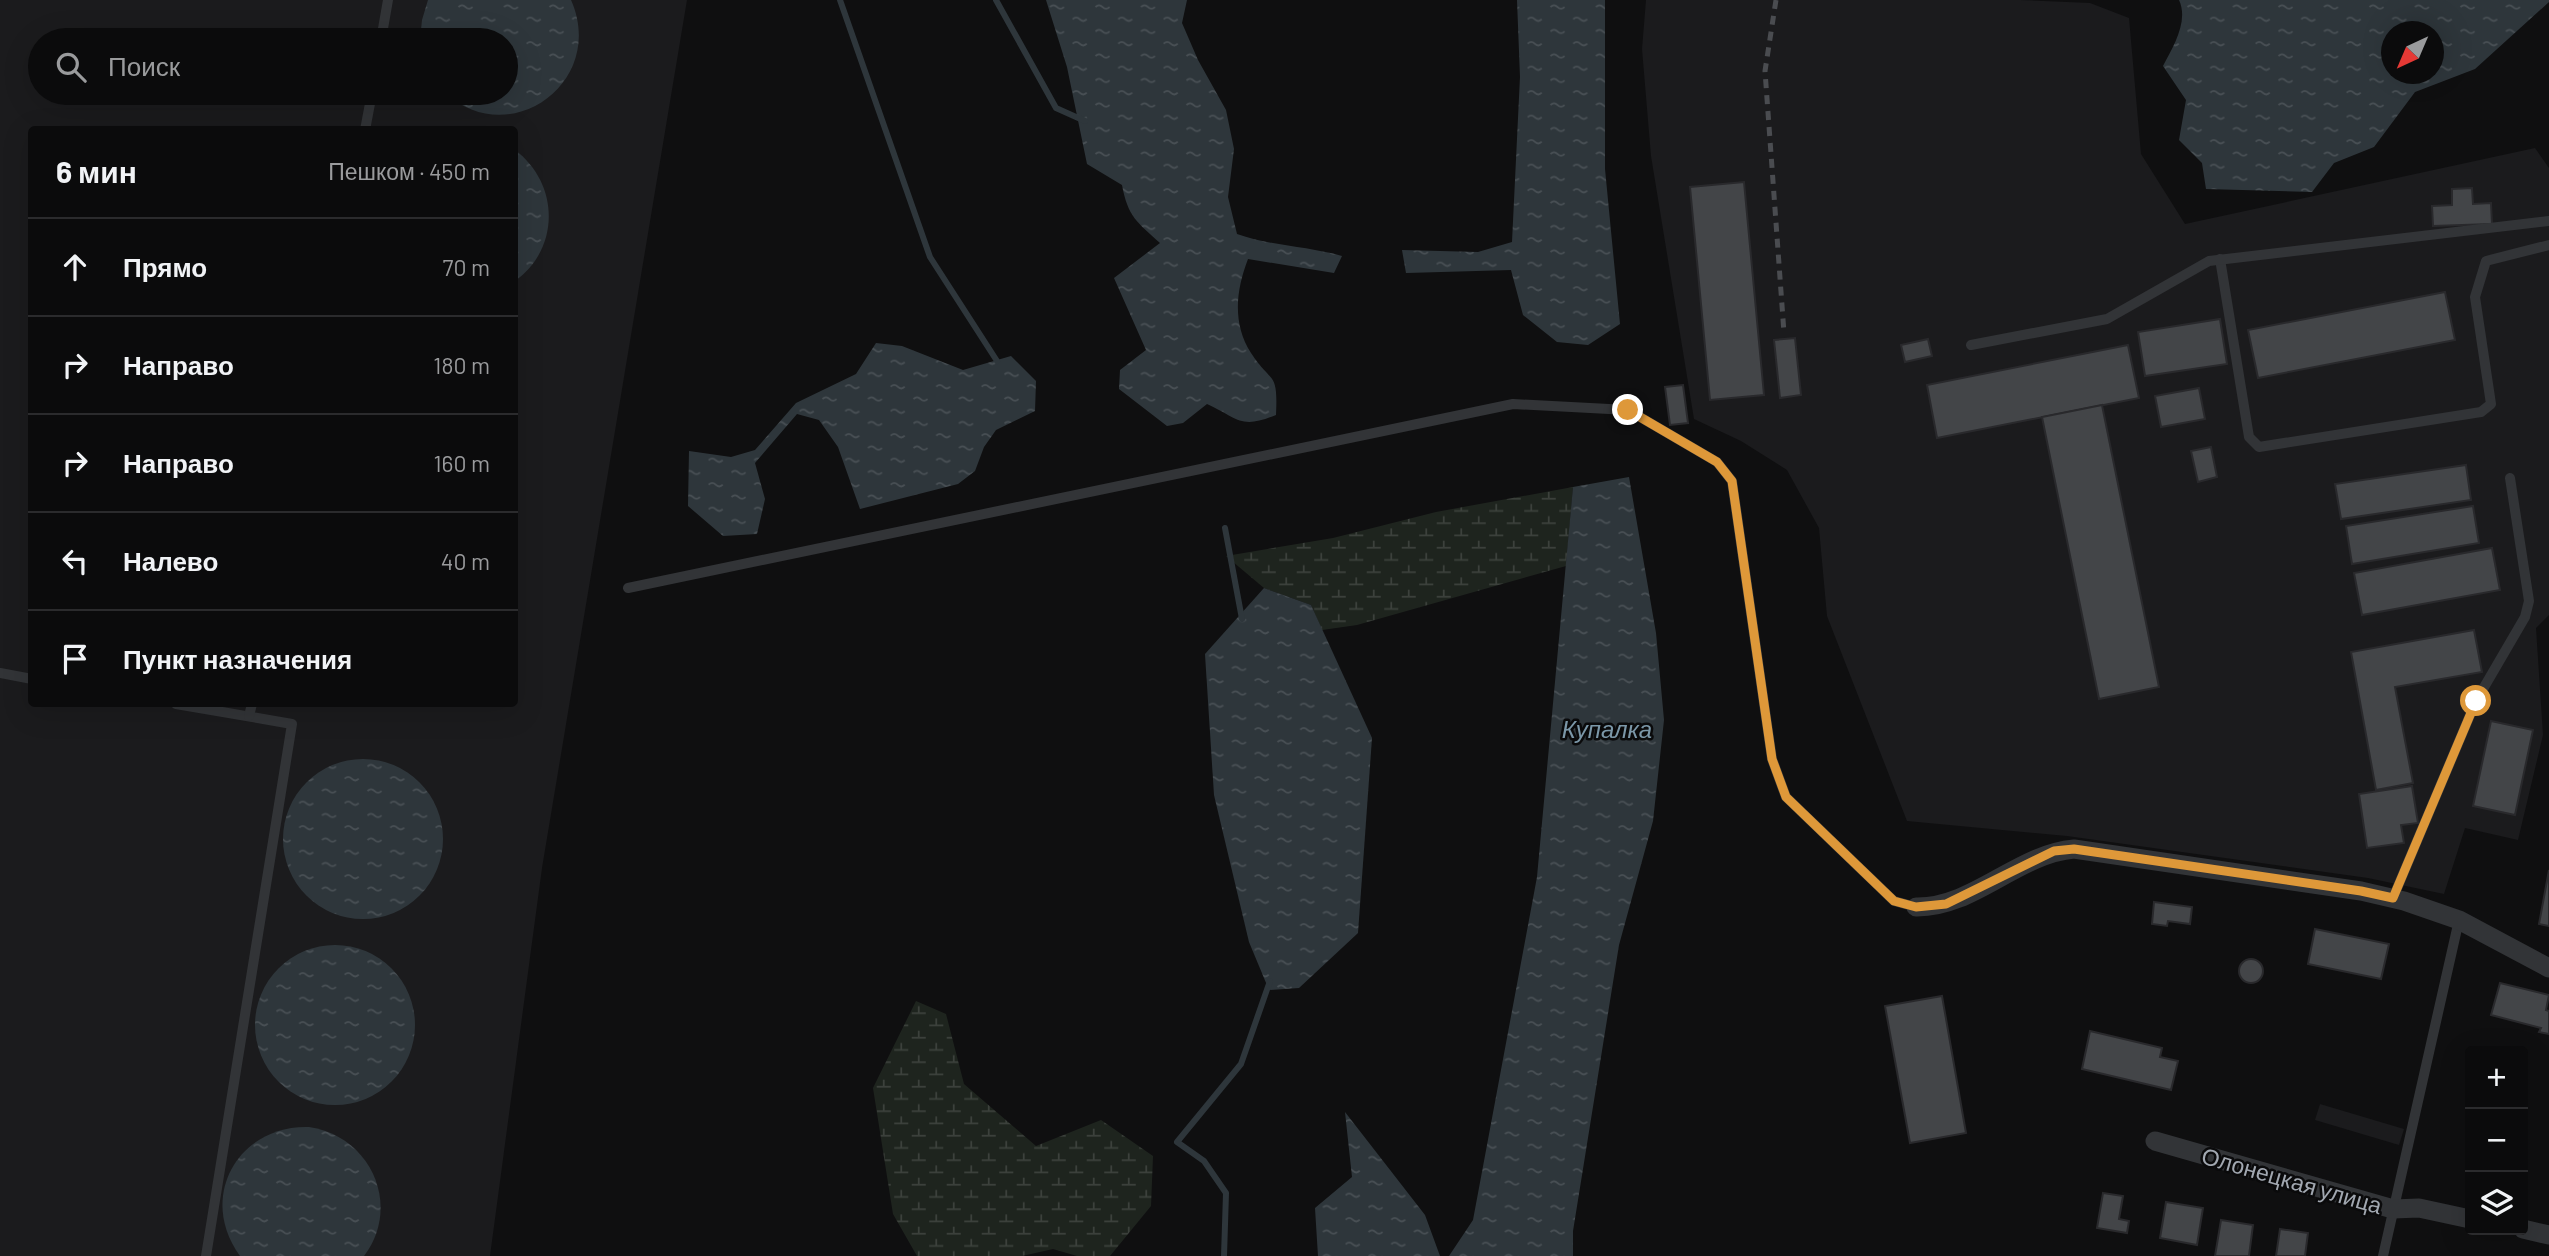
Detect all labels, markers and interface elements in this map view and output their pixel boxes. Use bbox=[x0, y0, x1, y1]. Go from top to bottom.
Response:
north arrow bbox=[2381, 21, 2444, 84]
search box bbox=[28, 28, 518, 105]
icon: search bbox=[52, 48, 90, 86]
text: Поиск bbox=[108, 50, 180, 81]
text: 6 мин bbox=[56, 153, 137, 189]
text: Пешком · 450 m bbox=[328, 157, 490, 185]
icon: ahead bbox=[56, 248, 94, 286]
text: Прямо bbox=[123, 251, 207, 282]
text: 70 m bbox=[443, 253, 490, 281]
icon: right bbox=[56, 346, 94, 384]
text: Направо bbox=[123, 349, 234, 380]
text: 180 m bbox=[433, 351, 490, 379]
route end bbox=[1612, 394, 1643, 425]
icon: right bbox=[56, 444, 94, 482]
text: Направо bbox=[123, 447, 234, 478]
text: 160 m bbox=[433, 449, 490, 477]
icon: left bbox=[56, 542, 94, 580]
text: Налево bbox=[123, 545, 218, 576]
text: 40 m bbox=[441, 547, 490, 575]
icon: arrive bbox=[56, 640, 94, 678]
text: Пункт назначения bbox=[123, 643, 352, 674]
route start bbox=[2460, 685, 2491, 716]
water label: Купалка bbox=[1562, 714, 1652, 743]
map controls bbox=[2465, 1046, 2528, 1235]
button: + bbox=[2465, 1046, 2528, 1109]
button: − bbox=[2465, 1109, 2528, 1172]
street label: Олонецкая улица bbox=[2199, 1141, 2386, 1219]
button: layers bbox=[2465, 1172, 2528, 1235]

